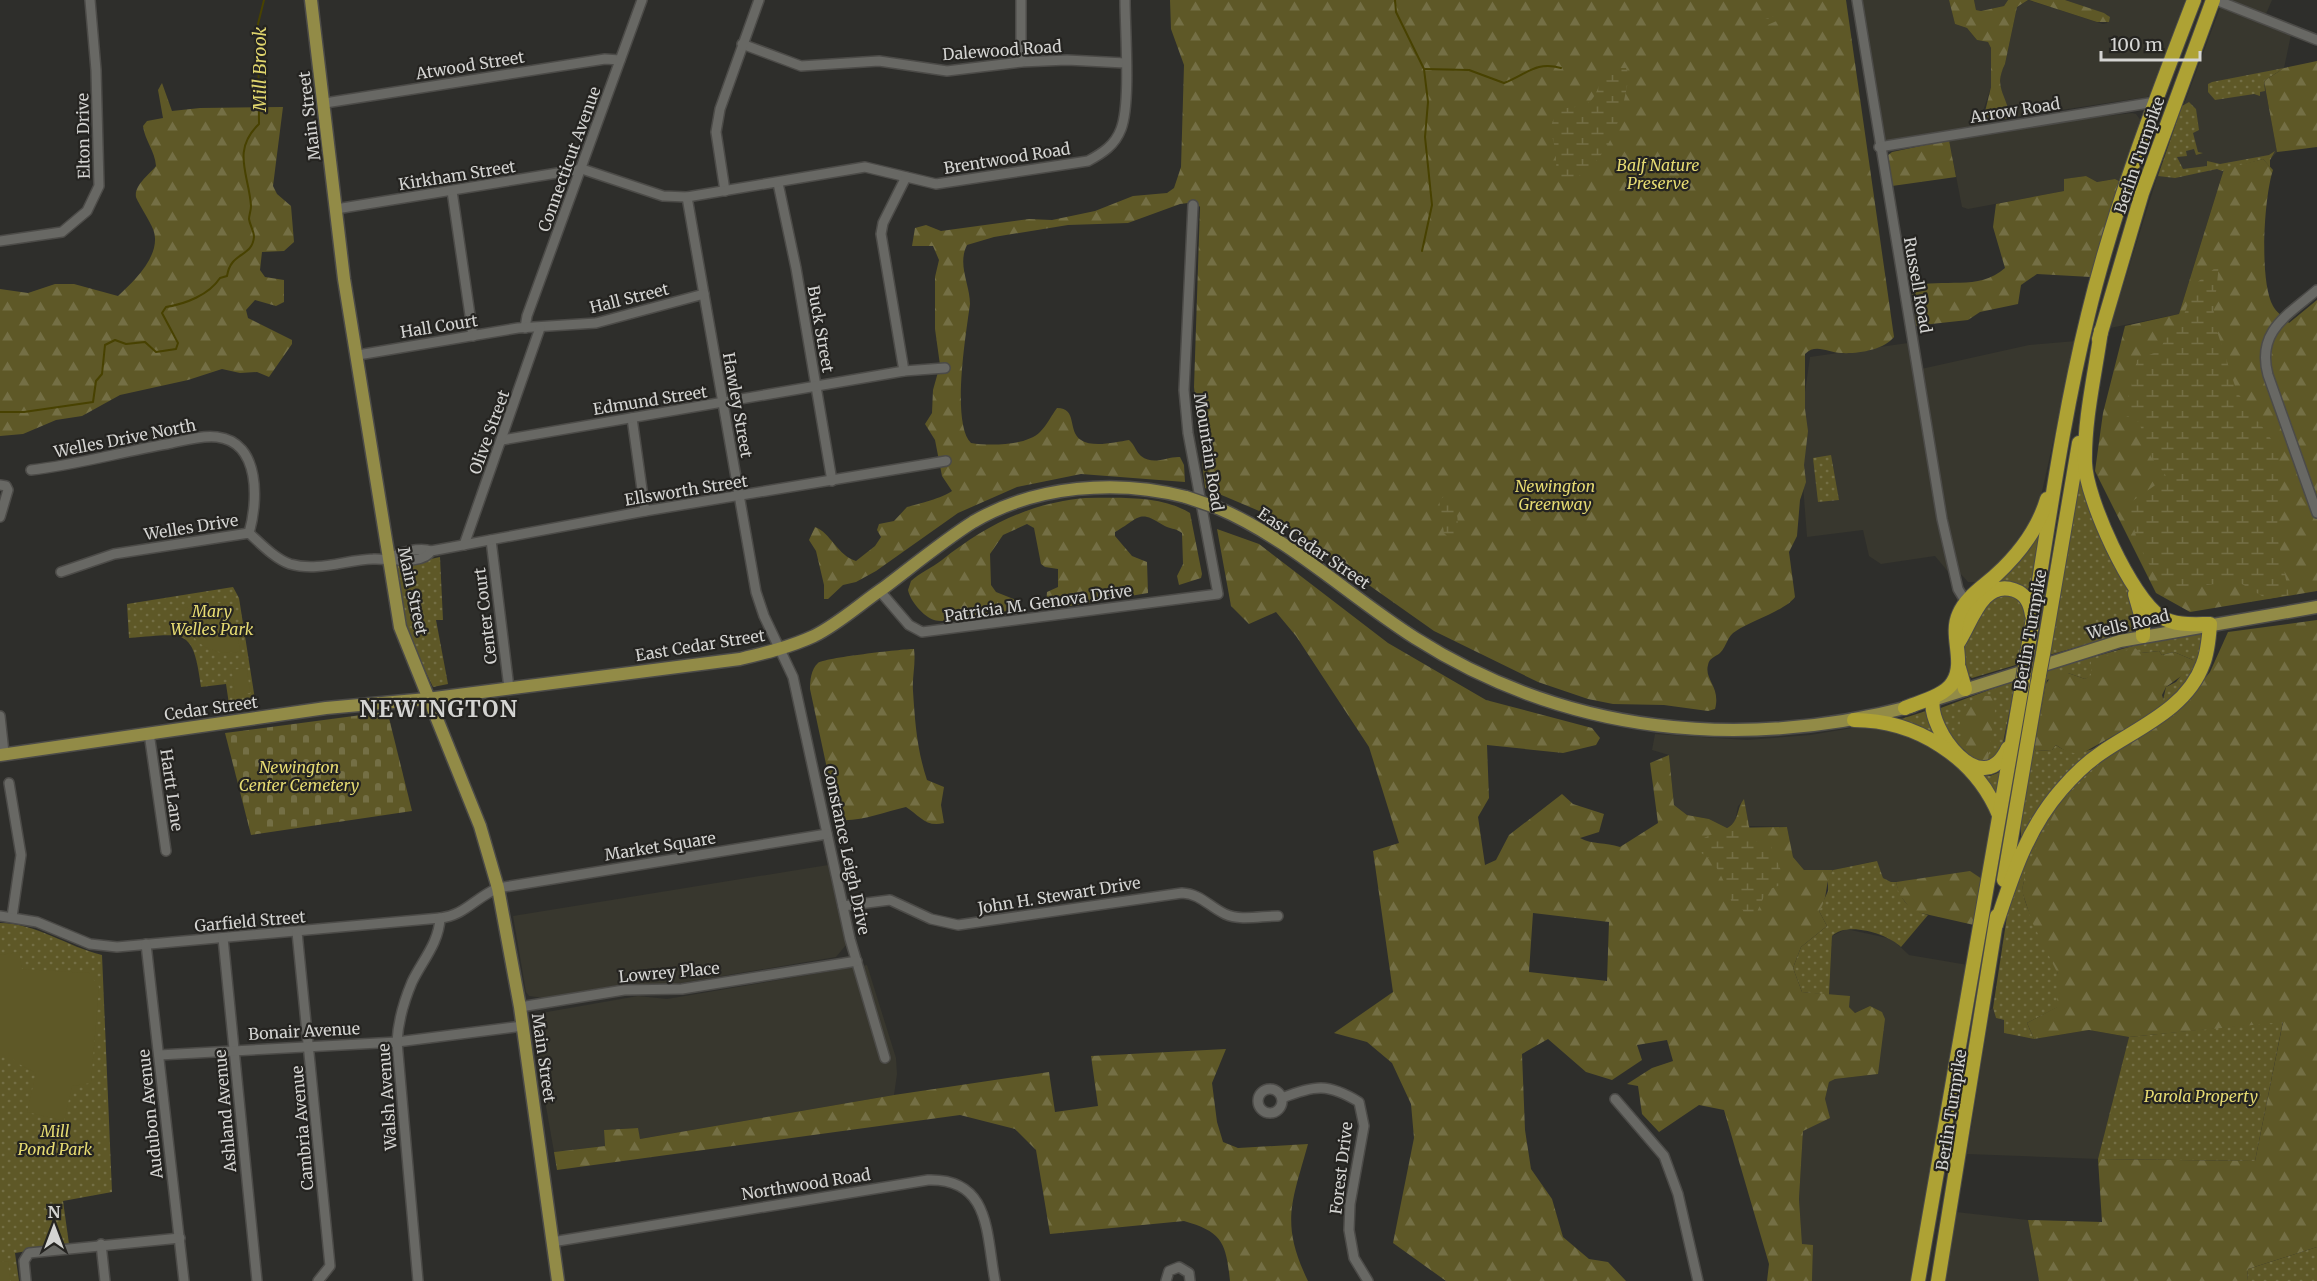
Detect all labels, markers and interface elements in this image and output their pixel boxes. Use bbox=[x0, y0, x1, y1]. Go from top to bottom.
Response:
scale bar bbox=[2101, 24, 2200, 62]
water label: Mill Brook bbox=[248, 26, 271, 112]
text: 100 m bbox=[2110, 33, 2163, 56]
street label: Dalewood Road bbox=[942, 36, 1063, 64]
street label: Atwood Street bbox=[413, 46, 526, 84]
street label: Main Street bbox=[294, 69, 324, 162]
street label: Connecticut Avenue bbox=[533, 84, 605, 234]
street label: Elton Drive bbox=[72, 93, 94, 179]
street label: Arrow Road bbox=[1968, 93, 2062, 127]
street label: Berlin Turnpike bbox=[2110, 94, 2168, 216]
street label: Brentwood Road bbox=[942, 138, 1072, 178]
park label: Balf Nature Preserve bbox=[1617, 155, 1699, 193]
street label: Kirkham Street bbox=[397, 156, 518, 194]
street label: Russell Road bbox=[1900, 235, 1936, 335]
street label: Hall Street bbox=[587, 278, 671, 317]
street label: Buck Street bbox=[803, 284, 839, 375]
street label: Hall Court bbox=[399, 310, 480, 342]
street label: Hawley Street bbox=[719, 351, 757, 460]
street label: Edmund Street bbox=[591, 381, 709, 419]
street label: Olive Street bbox=[465, 386, 514, 477]
street label: Mountain Road bbox=[1190, 392, 1228, 513]
street label: Welles Drive North bbox=[51, 414, 198, 462]
street label: Ellsworth Street bbox=[623, 470, 750, 510]
park label: Newington Greenway bbox=[1515, 476, 1595, 514]
street label: East Cedar Street bbox=[1254, 503, 1375, 593]
street label: Welles Drive bbox=[141, 510, 240, 544]
street label: Main Street bbox=[394, 545, 432, 638]
street label: Center Court bbox=[469, 566, 501, 665]
street label: Berlin Turnpike bbox=[2010, 568, 2050, 692]
street label: Patricia M. Genova Drive bbox=[943, 580, 1133, 626]
park label: Mary Welles Park bbox=[171, 601, 254, 639]
street label: Wells Road bbox=[2084, 605, 2172, 643]
street label: East Cedar Street bbox=[634, 625, 767, 665]
street label: Cedar Street bbox=[163, 691, 260, 724]
district label: NEWINGTON bbox=[359, 695, 519, 723]
street label: Hartt Lane bbox=[156, 748, 188, 832]
park label: Newington Center Cemetery bbox=[239, 757, 360, 795]
street label: Constance Leigh Drive bbox=[819, 764, 875, 936]
street label: Market Square bbox=[603, 827, 717, 865]
street label: John H. Stewart Drive bbox=[975, 872, 1142, 918]
street label: Garfield Street bbox=[194, 906, 307, 936]
street label: Lowrey Place bbox=[618, 958, 720, 986]
street label: Main Street bbox=[528, 1012, 560, 1105]
street label: Bonair Avenue bbox=[248, 1018, 360, 1044]
street label: Walsh Avenue bbox=[373, 1043, 401, 1152]
street label: Audubon Avenue bbox=[133, 1048, 167, 1181]
street label: Berlin Turnpike bbox=[1932, 1048, 1970, 1172]
street label: Ashland Avenue bbox=[210, 1049, 240, 1174]
street label: Cambria Avenue bbox=[287, 1065, 317, 1191]
park label: Parola Property bbox=[2144, 1086, 2258, 1106]
park label: Mill Pond Park bbox=[18, 1121, 92, 1159]
street label: Forest Drive bbox=[1325, 1121, 1357, 1215]
street label: Northwood Road bbox=[740, 1164, 872, 1204]
north arrow bbox=[24, 1197, 84, 1257]
text: N bbox=[48, 1202, 61, 1222]

